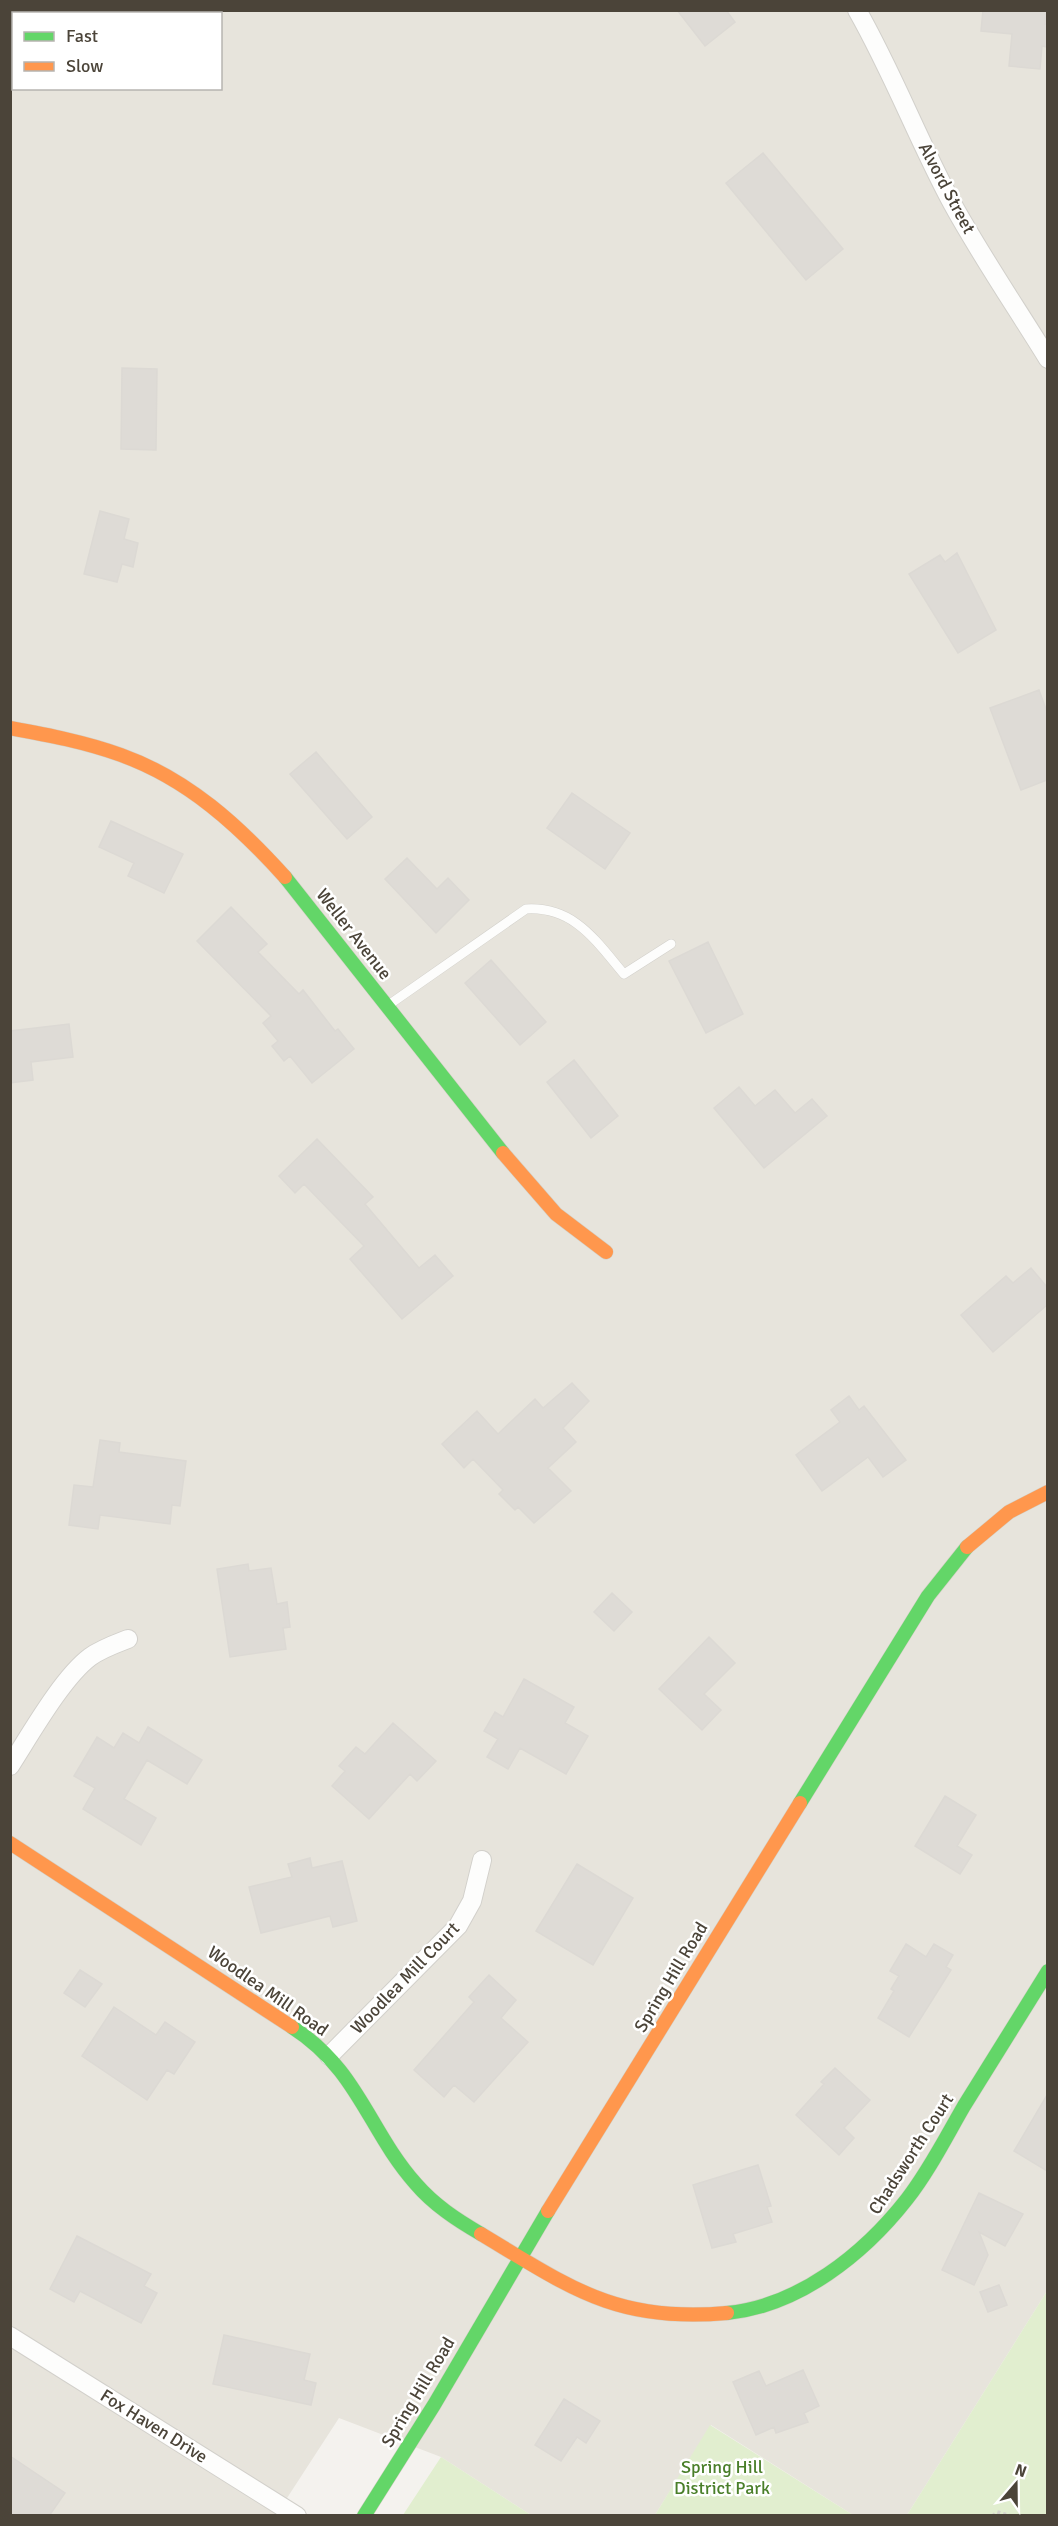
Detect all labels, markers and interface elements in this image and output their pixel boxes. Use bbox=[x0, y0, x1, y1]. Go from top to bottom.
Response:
legend bbox=[12, 12, 222, 90]
text: Fast bbox=[66, 25, 98, 47]
text: Slow bbox=[66, 55, 103, 77]
street label: Alvord Street bbox=[914, 139, 980, 237]
street label: Weller Avenue bbox=[312, 884, 396, 984]
street label: Woodlea Mill Court bbox=[346, 1917, 464, 2039]
street label: Spring Hill Road bbox=[630, 1918, 712, 2036]
street label: Woodlea Mill Road bbox=[203, 1941, 333, 2041]
street label: Chadsworth Court bbox=[864, 2089, 958, 2219]
street label: Spring Hill Road bbox=[377, 2333, 459, 2451]
street label: Fox Haven Drive bbox=[96, 2384, 212, 2468]
north arrow bbox=[986, 2454, 1046, 2514]
park label: Spring Hill District Park bbox=[674, 2456, 770, 2499]
text: N bbox=[1012, 2460, 1029, 2482]

